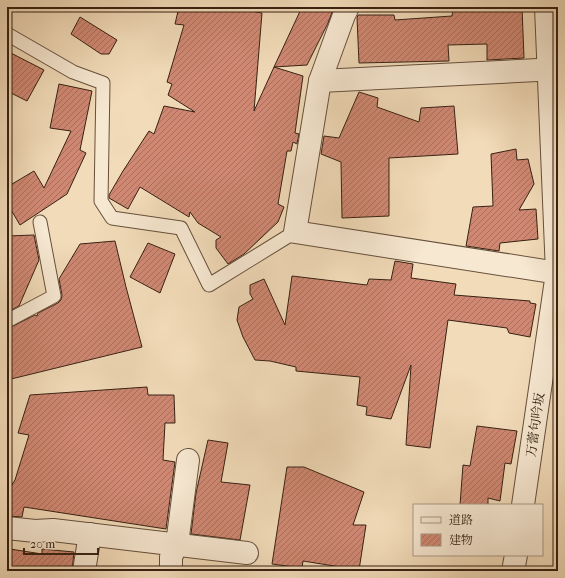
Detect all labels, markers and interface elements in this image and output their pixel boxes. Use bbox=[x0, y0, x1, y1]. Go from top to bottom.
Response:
street label: 万蕾句吟坂 bbox=[523, 392, 547, 458]
legend bbox=[413, 504, 543, 556]
text: 道路 bbox=[449, 513, 473, 527]
scale bar bbox=[24, 530, 98, 556]
text: 建物 bbox=[449, 533, 473, 547]
text: 20 m bbox=[30, 537, 55, 551]

